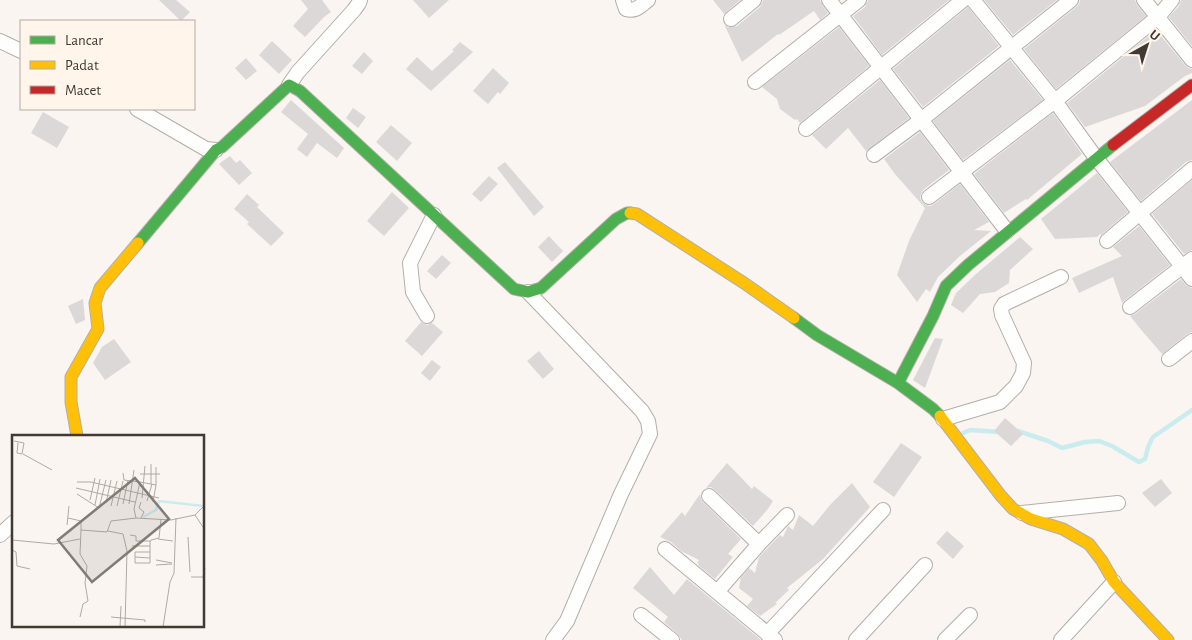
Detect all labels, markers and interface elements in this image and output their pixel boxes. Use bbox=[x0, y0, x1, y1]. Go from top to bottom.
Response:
legend bbox=[20, 20, 195, 110]
north arrow bbox=[1122, 20, 1172, 70]
text: U bbox=[1147, 27, 1162, 44]
text: Lancar bbox=[65, 33, 103, 48]
text: Padat bbox=[65, 58, 99, 73]
text: Macet bbox=[65, 83, 101, 98]
inset map bbox=[12, 435, 205, 628]

